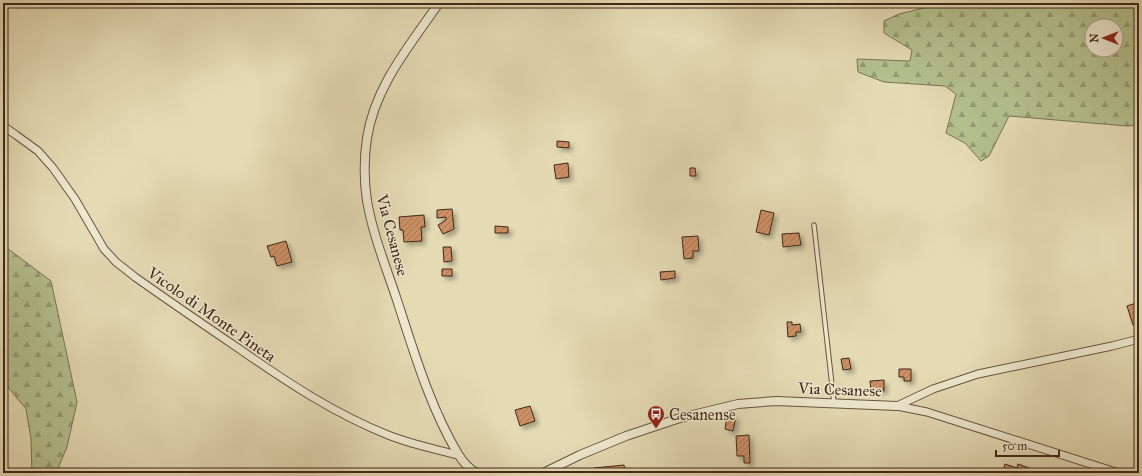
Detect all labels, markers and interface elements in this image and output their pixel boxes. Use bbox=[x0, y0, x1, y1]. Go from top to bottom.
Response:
north arrow bbox=[1084, 18, 1124, 58]
text: N bbox=[1088, 33, 1101, 43]
street label: Via Cesanese bbox=[372, 191, 413, 278]
street label: Vicolo di Monte Pineta bbox=[143, 262, 280, 366]
street label: Via Cesanese bbox=[797, 379, 882, 400]
bus stop icon: Cesanense bbox=[646, 404, 666, 429]
place label: Cesanense bbox=[669, 405, 736, 424]
scale bar bbox=[996, 432, 1059, 458]
text: 50 m bbox=[1002, 439, 1027, 453]

